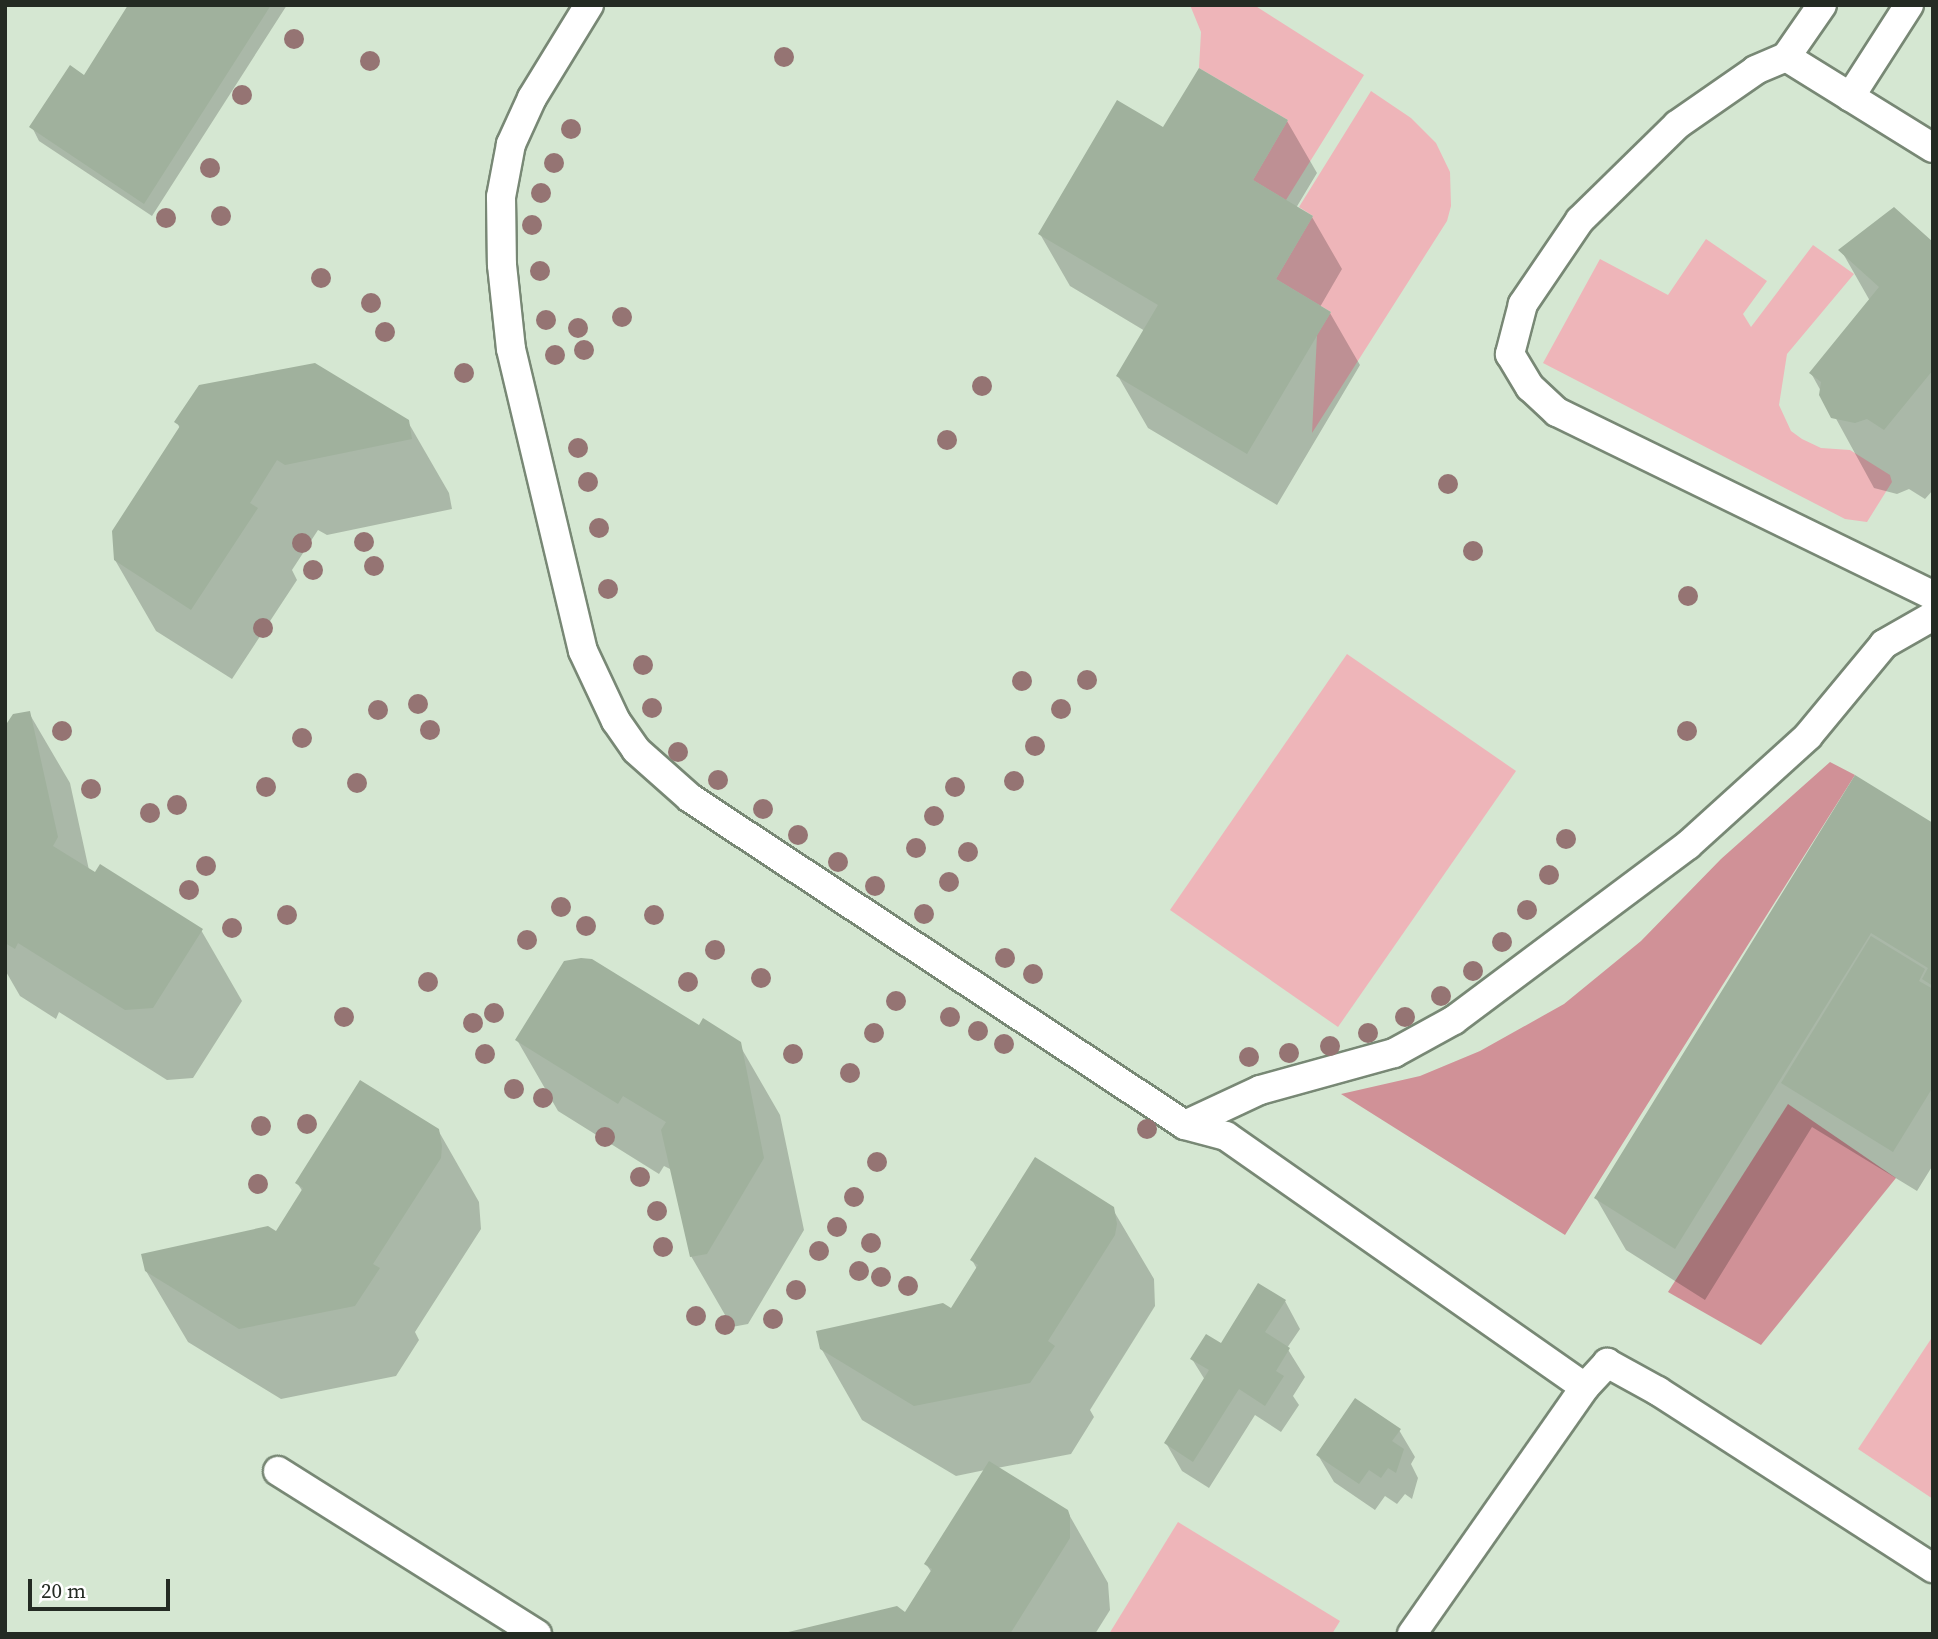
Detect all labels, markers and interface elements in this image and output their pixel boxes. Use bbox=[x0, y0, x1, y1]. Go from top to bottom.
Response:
scale bar bbox=[32, 1566, 173, 1610]
text: 20 m bbox=[41, 1576, 86, 1605]

